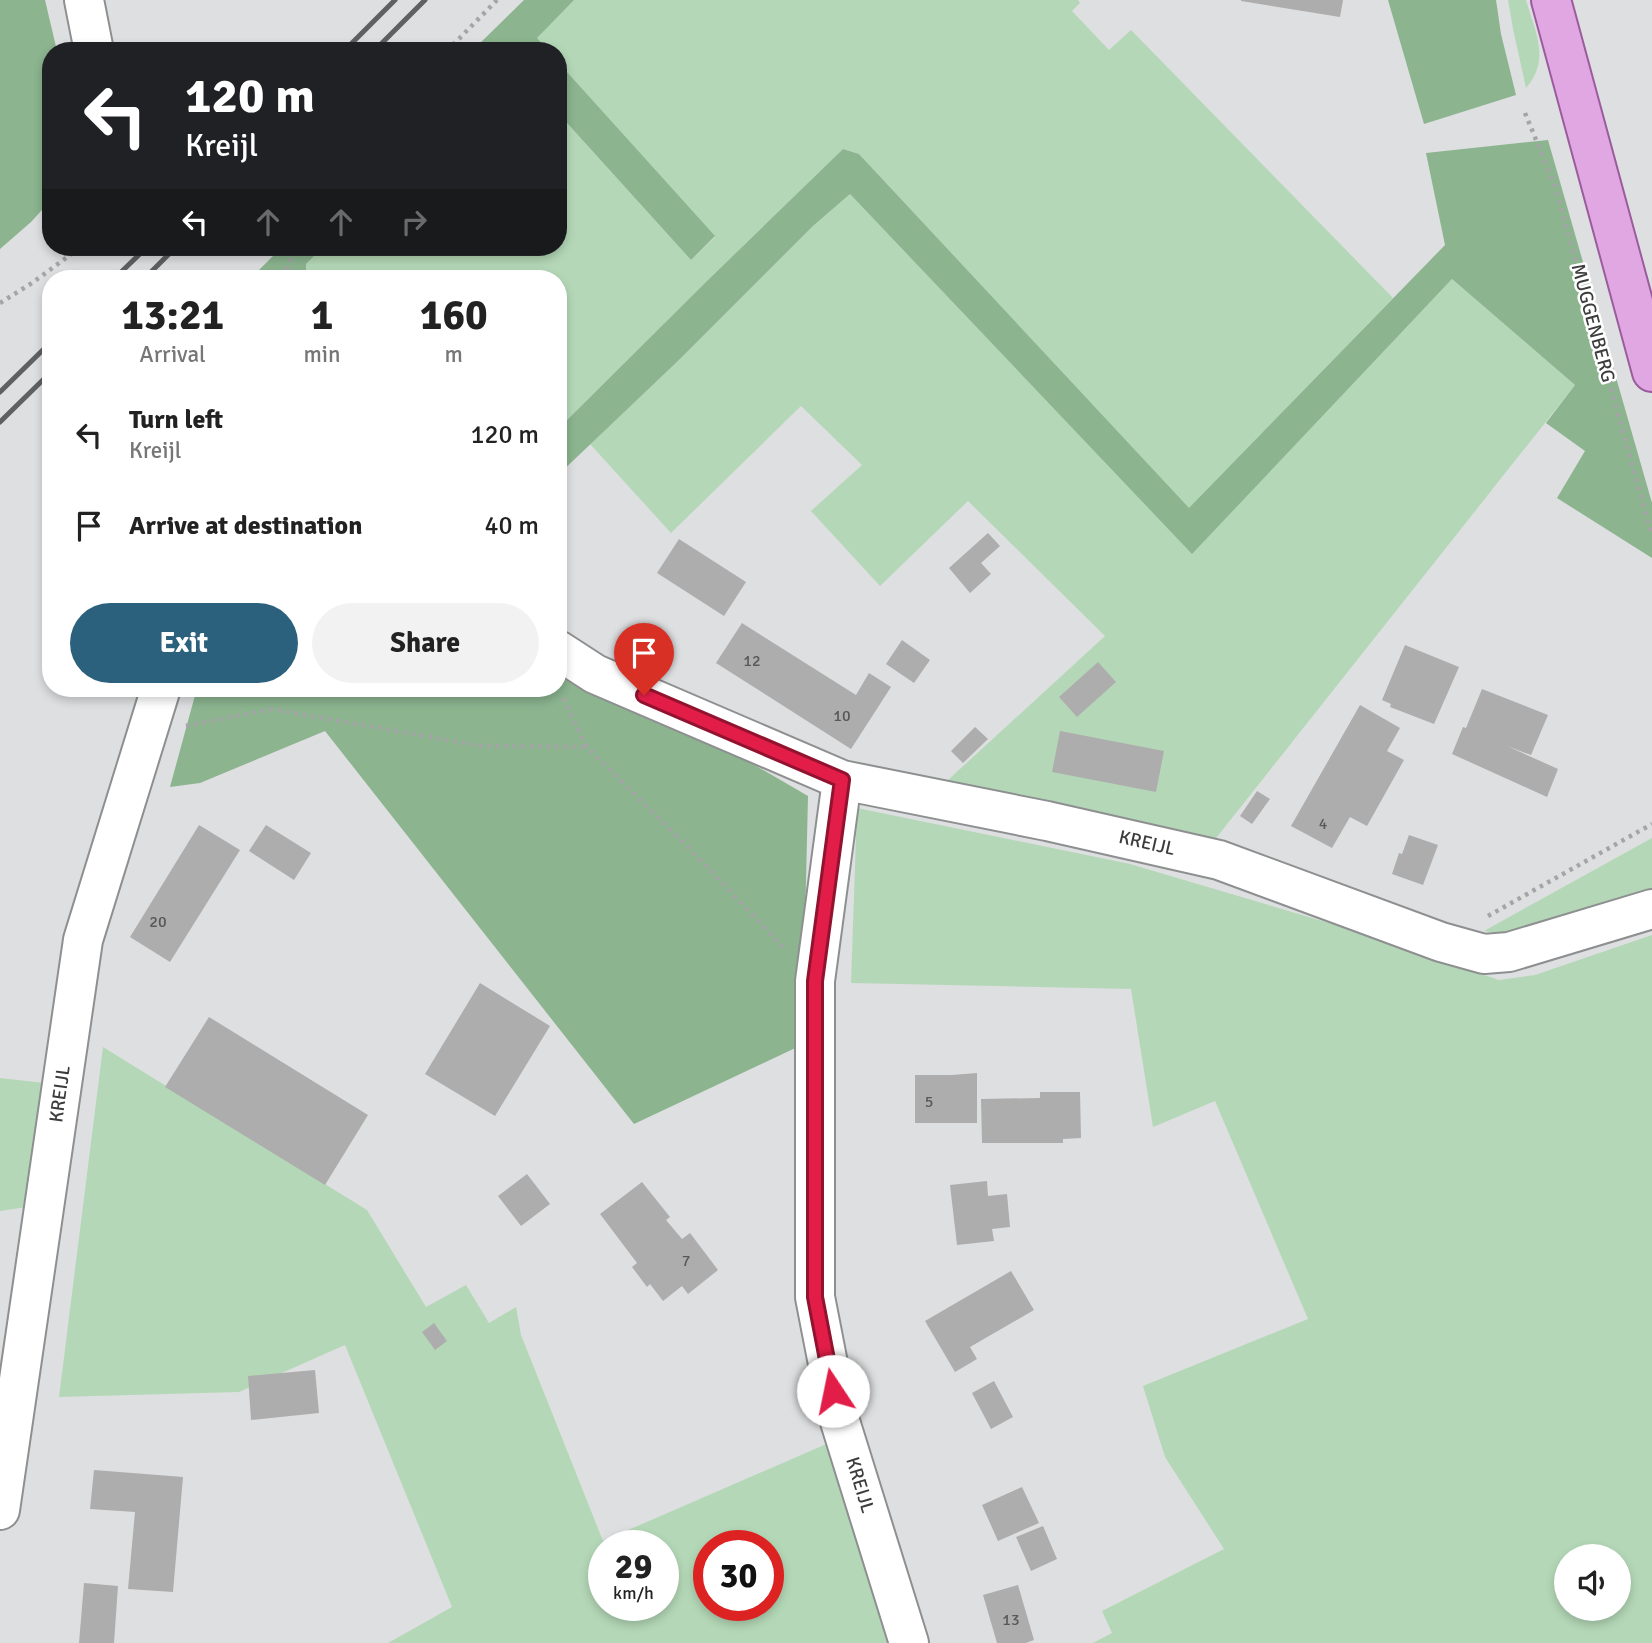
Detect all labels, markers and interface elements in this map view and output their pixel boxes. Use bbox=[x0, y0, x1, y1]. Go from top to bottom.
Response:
text: 120 m bbox=[185, 66, 315, 126]
icon: left bbox=[70, 70, 161, 161]
text: Kreijl bbox=[185, 126, 258, 165]
icon: left bbox=[176, 203, 214, 241]
icon: ahead bbox=[249, 203, 287, 241]
icon: ahead bbox=[322, 203, 360, 241]
icon: right bbox=[395, 203, 433, 241]
street label: MUGGENBERG bbox=[1566, 261, 1620, 385]
text: 13:21 bbox=[121, 290, 224, 341]
text: 1 bbox=[311, 290, 333, 341]
text: 160 bbox=[420, 290, 488, 341]
text: Arrival bbox=[140, 340, 206, 369]
text: min bbox=[303, 340, 341, 369]
text: m bbox=[445, 340, 463, 369]
text: Turn left bbox=[129, 404, 223, 436]
icon: left bbox=[70, 416, 108, 454]
text: 120 m bbox=[470, 419, 539, 451]
text: Kreijl bbox=[129, 436, 182, 465]
icon: arrive bbox=[70, 507, 108, 545]
text: Arrive at destination bbox=[129, 510, 362, 542]
text: 40 m bbox=[484, 510, 539, 542]
button: Exit bbox=[70, 603, 298, 683]
button: Share bbox=[312, 603, 539, 683]
pin bbox=[614, 623, 674, 695]
icon: arrive bbox=[625, 634, 663, 672]
house number: 12 bbox=[743, 651, 761, 671]
house number: 10 bbox=[833, 706, 851, 726]
house number: 4 bbox=[1319, 814, 1328, 834]
street label: KREIJL bbox=[1116, 825, 1178, 861]
house number: 20 bbox=[149, 912, 167, 932]
street label: KREIJL bbox=[44, 1064, 76, 1124]
house number: 5 bbox=[925, 1092, 933, 1112]
house number: 7 bbox=[682, 1251, 690, 1271]
position arrow bbox=[796, 1354, 870, 1428]
street label: KREIJL bbox=[840, 1454, 880, 1516]
speed limit sign: 30 bbox=[693, 1530, 784, 1621]
map controls bbox=[1554, 1544, 1631, 1621]
button: sound bbox=[1554, 1544, 1631, 1621]
text: 29 bbox=[615, 1545, 652, 1588]
text: km/h bbox=[613, 1582, 654, 1604]
house number: 13 bbox=[1002, 1610, 1020, 1630]

